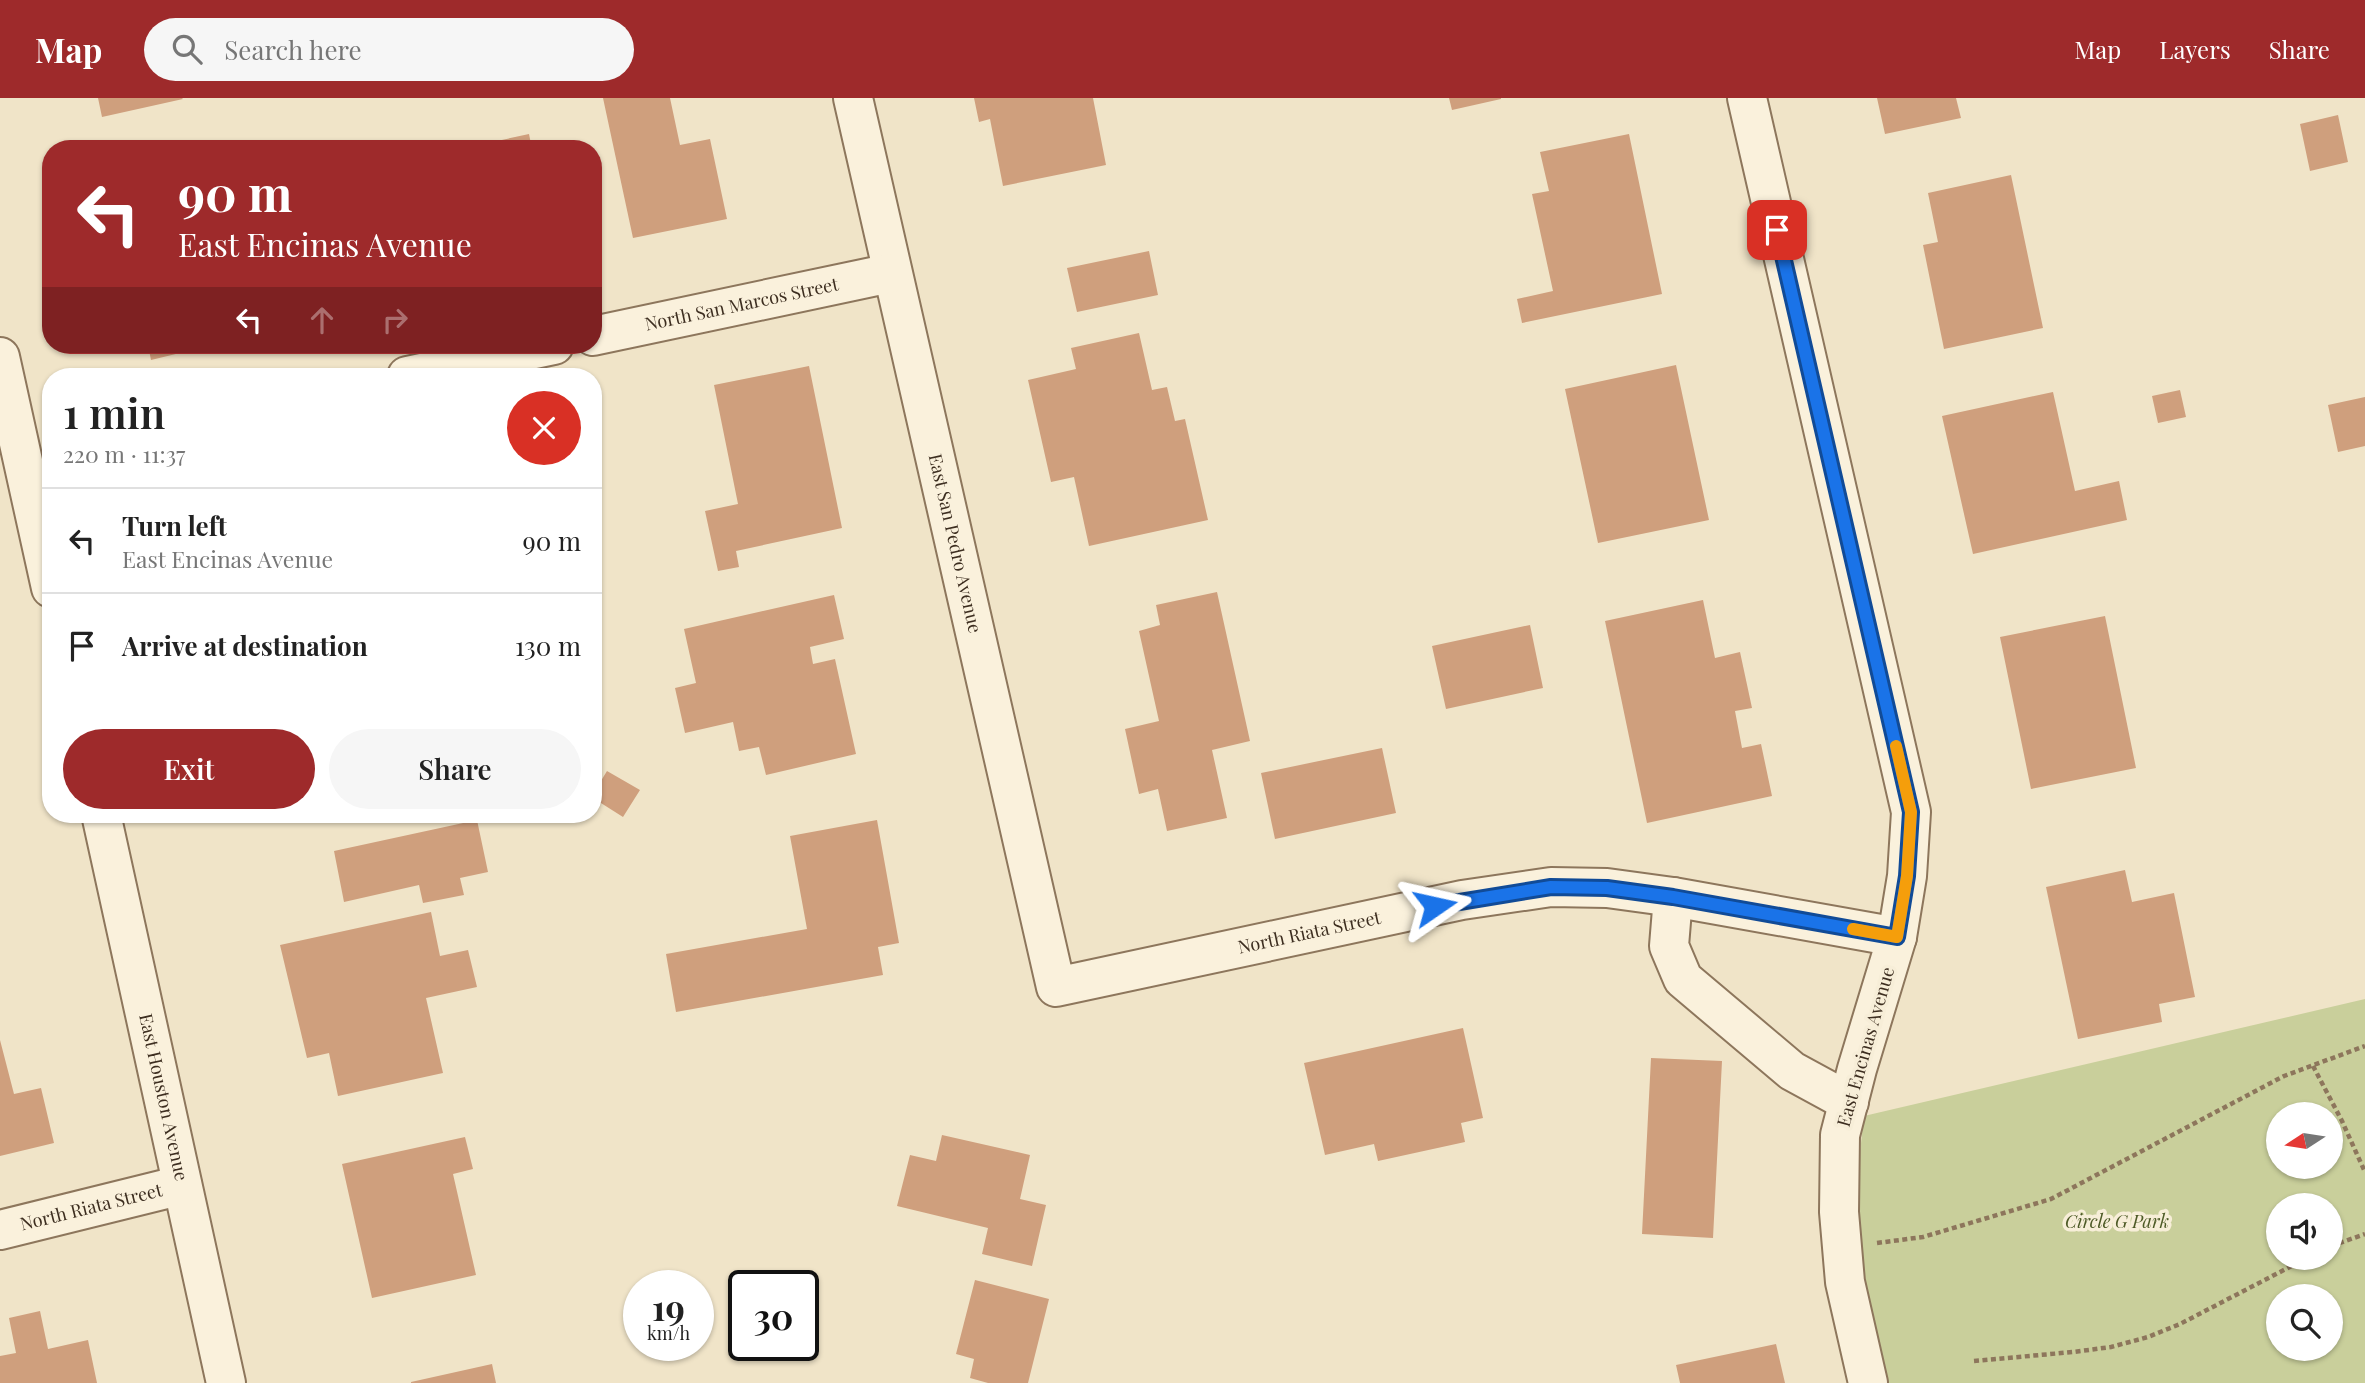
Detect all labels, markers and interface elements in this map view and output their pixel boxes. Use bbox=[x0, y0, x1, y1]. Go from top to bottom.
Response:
search box bbox=[144, 18, 634, 81]
text: Map bbox=[35, 27, 102, 71]
icon: search bbox=[168, 30, 206, 68]
text: Search here bbox=[224, 32, 362, 67]
text: Map bbox=[2075, 33, 2121, 65]
text: Layers bbox=[2159, 33, 2231, 65]
text: Share bbox=[2269, 33, 2330, 65]
text: 90 m bbox=[178, 159, 292, 224]
icon: left bbox=[63, 168, 154, 259]
pin bbox=[1747, 200, 1807, 260]
icon: arrive bbox=[1758, 211, 1796, 249]
text: East Encinas Avenue bbox=[178, 222, 472, 265]
street label: North San Marcos Street bbox=[642, 271, 841, 336]
icon: left bbox=[230, 301, 268, 339]
icon: ahead bbox=[303, 301, 341, 339]
icon: right bbox=[376, 301, 414, 339]
text: 1 min bbox=[63, 384, 165, 440]
button: close bbox=[507, 391, 581, 465]
text: 220 m · 11:37 bbox=[63, 438, 185, 469]
street label: East San Pedro Avenue bbox=[924, 451, 988, 635]
text: Turn left bbox=[122, 508, 227, 543]
icon: left bbox=[63, 522, 101, 560]
text: 90 m bbox=[523, 523, 581, 558]
text: East Encinas Avenue bbox=[122, 543, 333, 574]
icon: arrive bbox=[63, 627, 101, 665]
text: Arrive at destination bbox=[122, 628, 368, 663]
text: 130 m bbox=[515, 628, 581, 663]
button: Exit bbox=[63, 729, 315, 809]
button: Share bbox=[329, 729, 581, 809]
position arrow bbox=[1398, 869, 1472, 943]
street label: North Riata Street bbox=[1235, 905, 1383, 959]
street label: East Encinas Avenue bbox=[1831, 964, 1899, 1129]
street label: East Houston Avenue bbox=[134, 1011, 194, 1183]
north arrow bbox=[2266, 1102, 2343, 1180]
map controls bbox=[2266, 1102, 2343, 1361]
street label: North Riata Street bbox=[17, 1177, 165, 1236]
button: sound bbox=[2266, 1193, 2343, 1270]
park label: Circle G Park bbox=[2065, 1209, 2169, 1233]
speed limit sign: 30 bbox=[728, 1270, 819, 1361]
text: 19 bbox=[652, 1283, 685, 1330]
button: search bbox=[2266, 1284, 2343, 1361]
text: km/h bbox=[647, 1321, 690, 1345]

